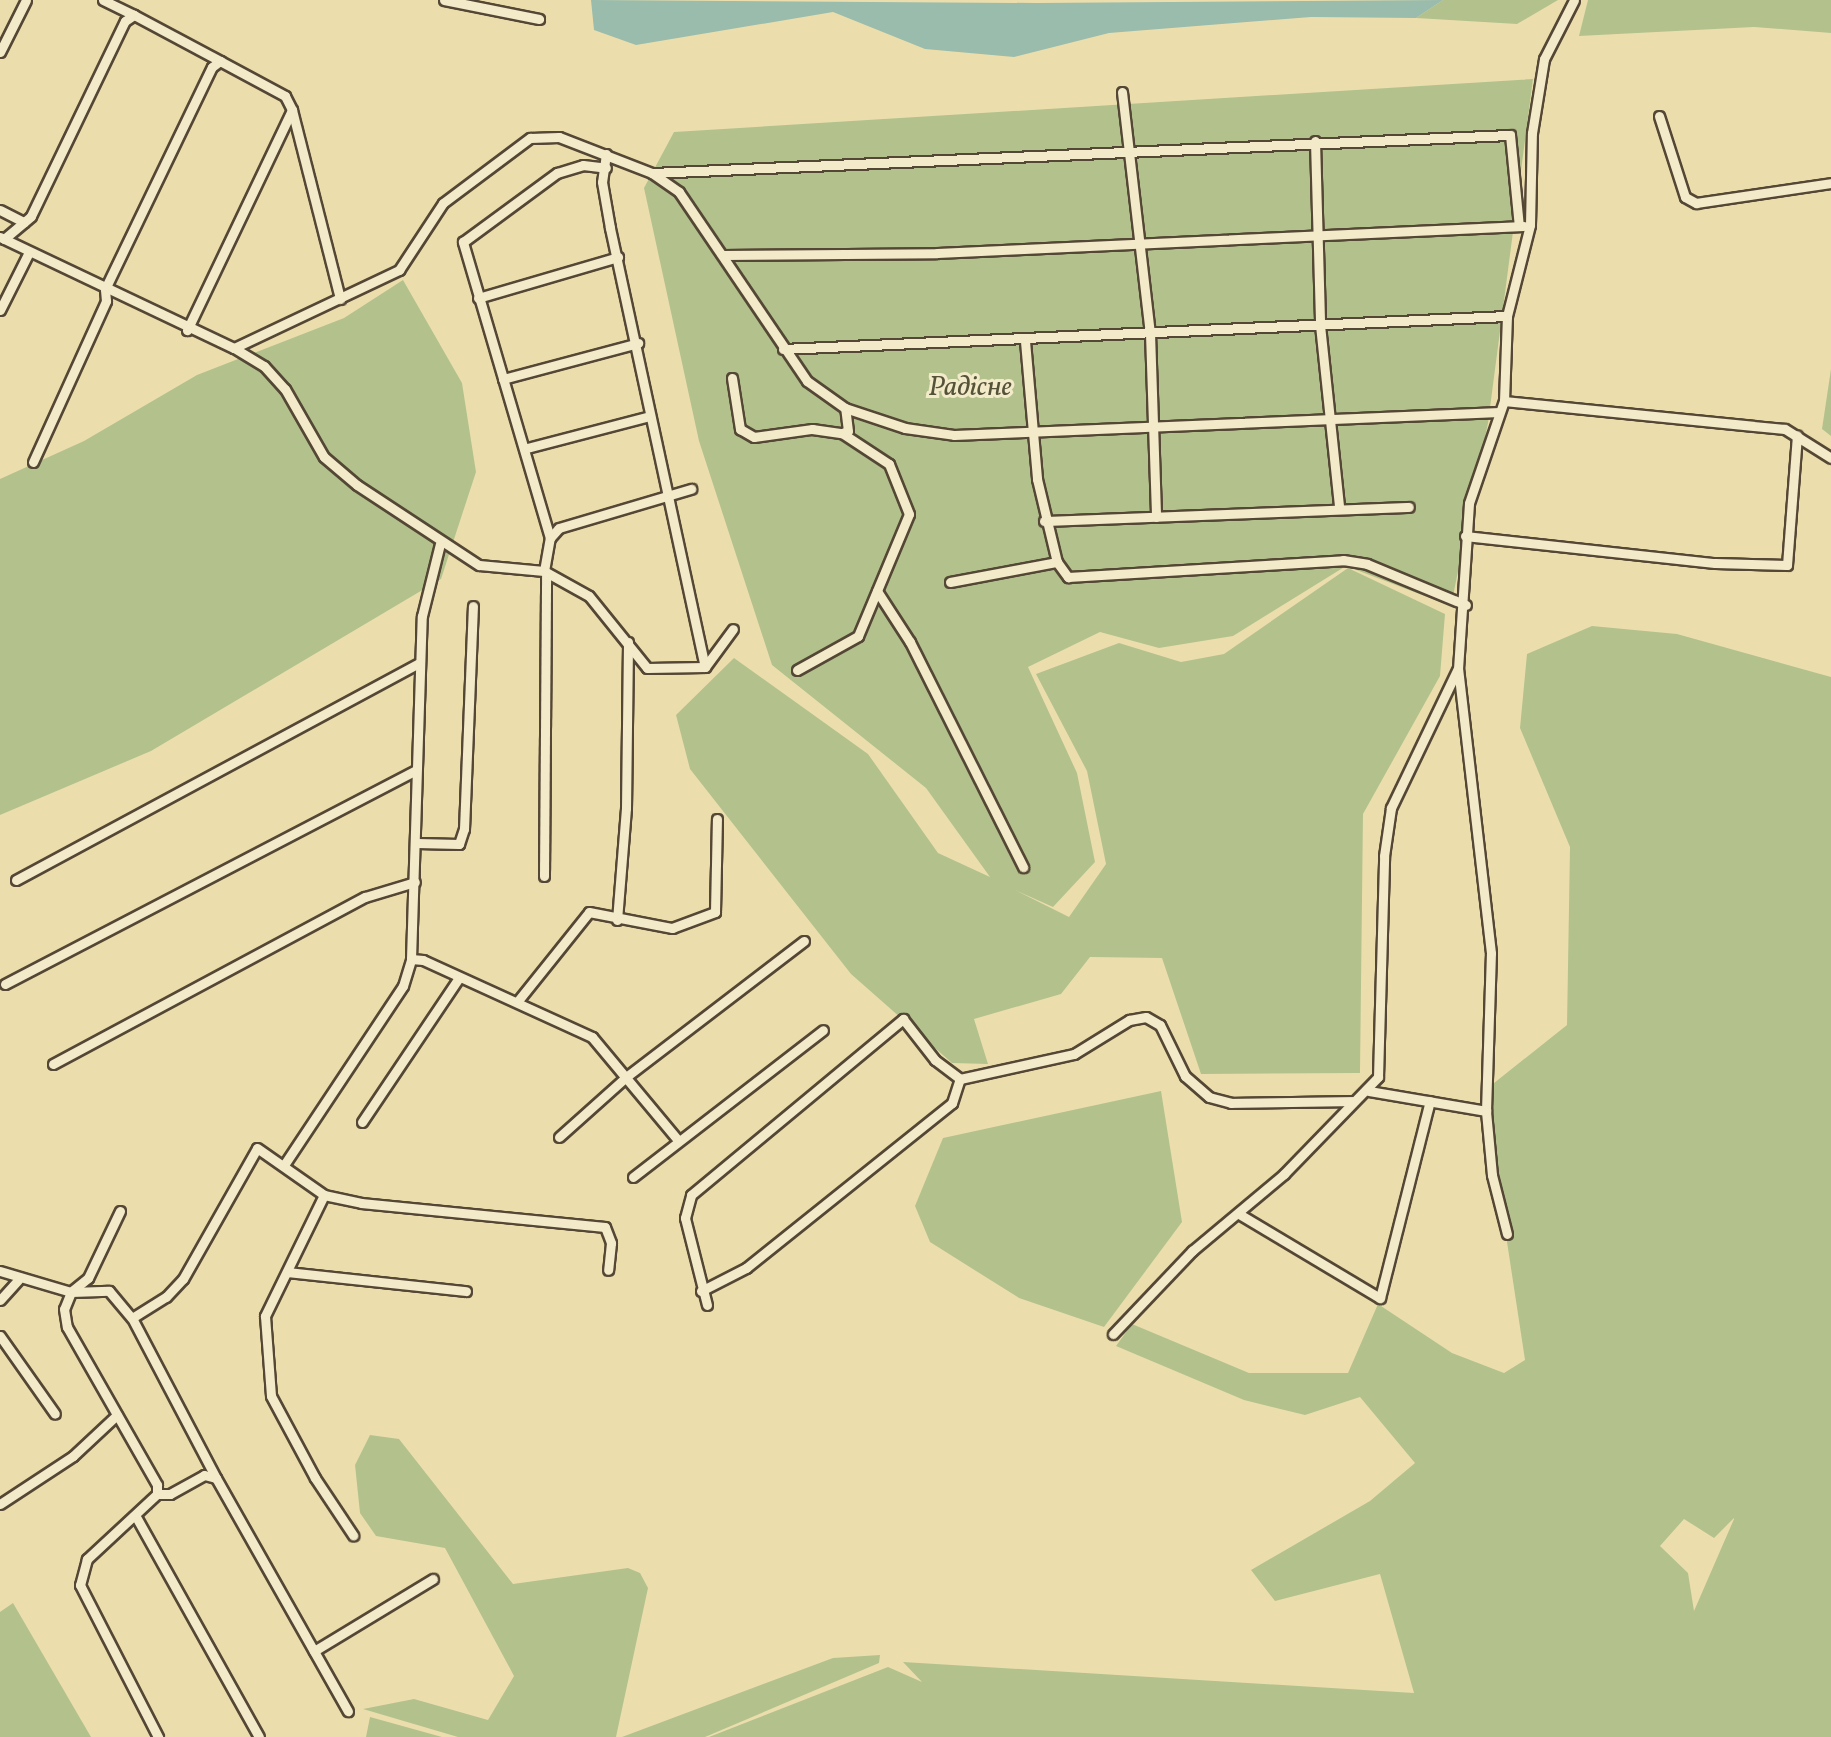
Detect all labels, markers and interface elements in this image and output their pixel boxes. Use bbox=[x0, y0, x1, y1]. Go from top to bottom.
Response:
park label: Радісне bbox=[928, 371, 1012, 405]

